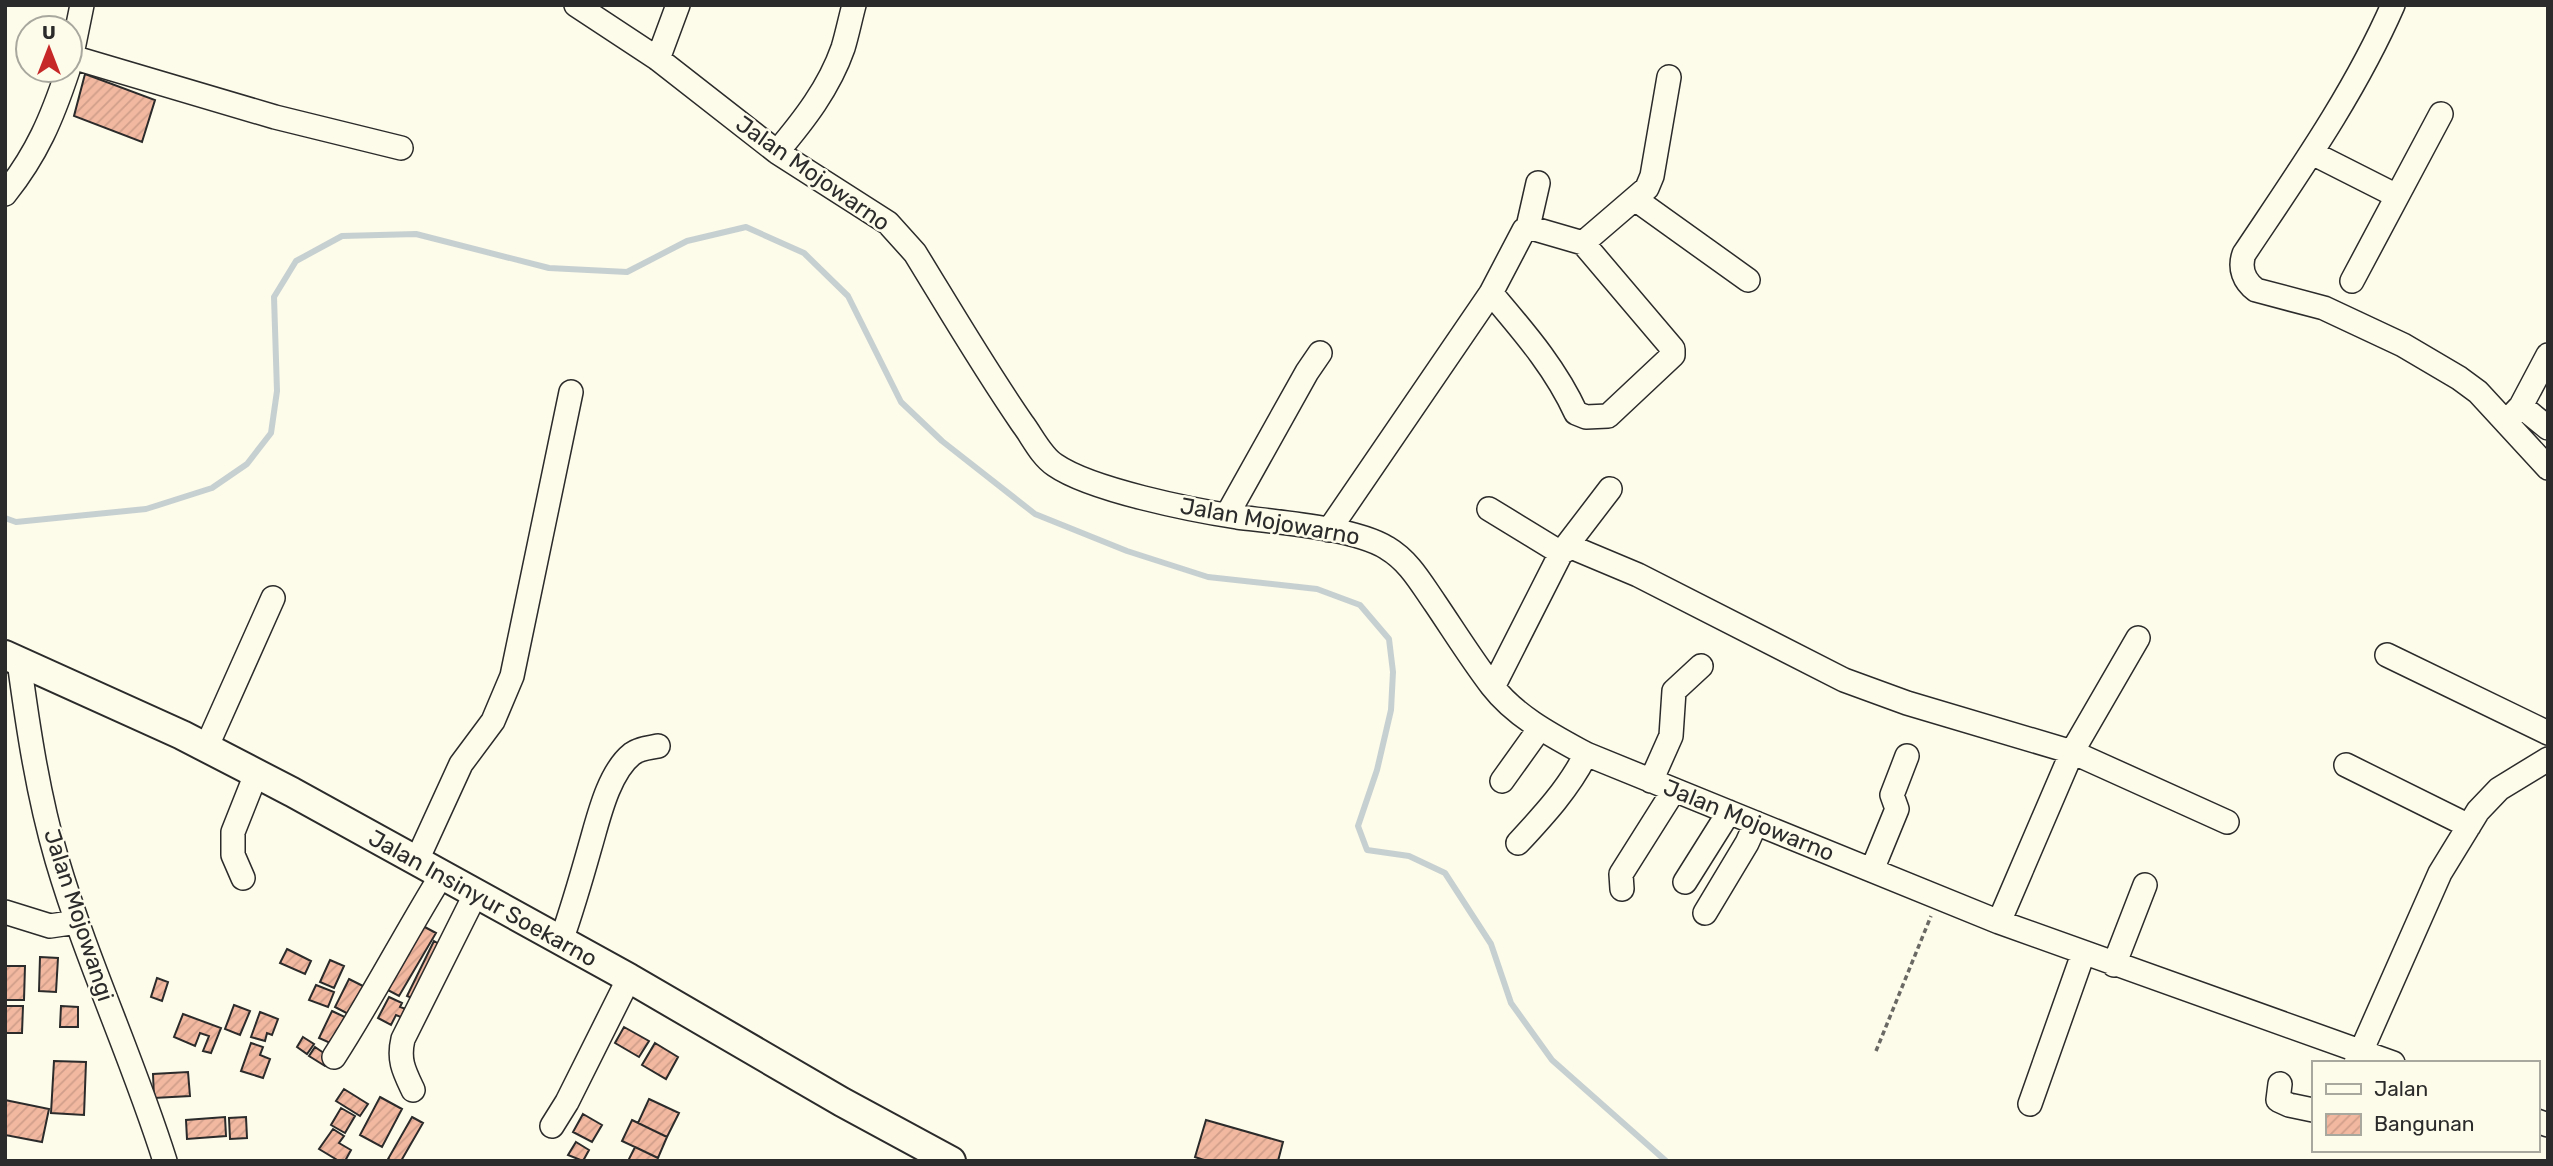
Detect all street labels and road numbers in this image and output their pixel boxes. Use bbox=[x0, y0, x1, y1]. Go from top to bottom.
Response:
street label: Jalan Mojowarno bbox=[730, 109, 896, 237]
street label: Jalan Mojowarno bbox=[1178, 491, 1362, 551]
street label: Jalan Mojowarno bbox=[1659, 773, 1839, 867]
street label: Jalan Insinyur Soekarno bbox=[364, 823, 602, 973]
street label: Jalan Mojowangi bbox=[38, 825, 120, 1005]

